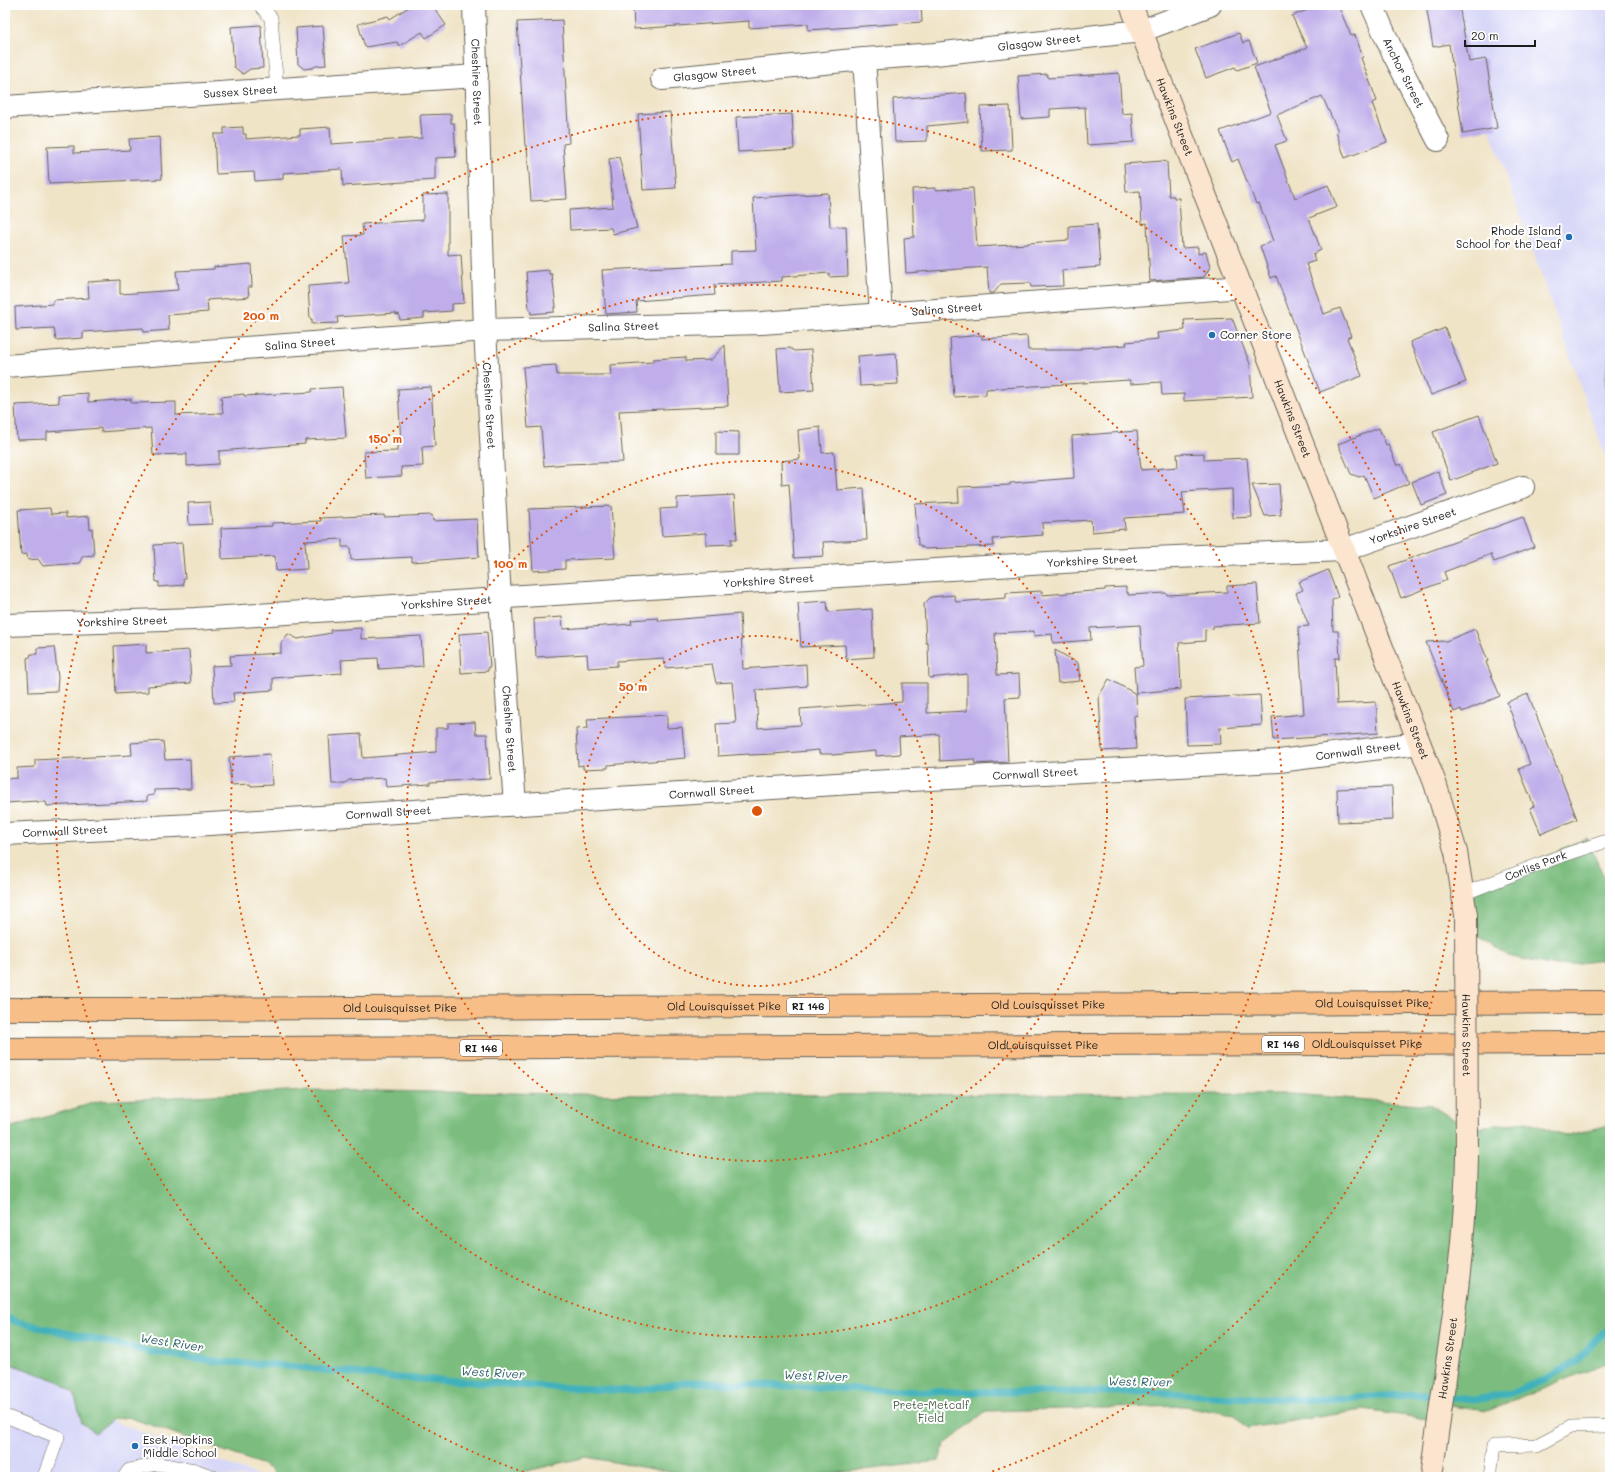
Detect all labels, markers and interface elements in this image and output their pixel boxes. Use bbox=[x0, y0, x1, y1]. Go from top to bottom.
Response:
scale bar bbox=[1465, 22, 1535, 48]
text: 20 m bbox=[1471, 27, 1499, 43]
street label: Glasgow Street bbox=[997, 30, 1081, 54]
street label: Anchor Street bbox=[1380, 35, 1428, 111]
street label: Cheshire Street bbox=[468, 38, 486, 126]
street label: Glasgow Street bbox=[673, 62, 757, 85]
street label: Hawkins Street bbox=[1153, 75, 1197, 158]
street label: Sussex Street bbox=[203, 81, 278, 101]
place label: Rhode Island School for the Deaf bbox=[1456, 223, 1562, 251]
marker: Rhode Island School for the Deaf bbox=[1564, 232, 1574, 242]
street label: Salina Street bbox=[911, 298, 983, 319]
text: 200 m bbox=[243, 307, 279, 323]
street label: Salina Street bbox=[588, 318, 659, 334]
place label: Corner Store bbox=[1220, 327, 1292, 342]
marker: Corner Store bbox=[1207, 330, 1217, 340]
street label: Salina Street bbox=[264, 333, 336, 353]
street label: Cheshire Street bbox=[480, 362, 500, 450]
street label: Hawkins Street bbox=[1271, 377, 1315, 460]
text: 150 m bbox=[368, 430, 402, 446]
street label: Yorkshire Street bbox=[1367, 503, 1458, 548]
street label: Yorkshire Street bbox=[1046, 551, 1138, 570]
text: 100 m bbox=[493, 555, 527, 571]
street label: Yorkshire Street bbox=[723, 570, 814, 590]
street label: Yorkshire Street bbox=[400, 592, 492, 612]
street label: Yorkshire Street bbox=[76, 612, 168, 630]
text: 50 m bbox=[619, 678, 647, 694]
street label: Hawkins Street bbox=[1389, 679, 1433, 761]
street label: Cheshire Street bbox=[499, 685, 521, 773]
street label: Cornwall Street bbox=[1315, 737, 1402, 763]
street label: Cornwall Street bbox=[992, 763, 1078, 783]
street label: Cornwall Street bbox=[669, 781, 755, 802]
street label: Cornwall Street bbox=[345, 802, 432, 822]
centre of rings bbox=[750, 804, 764, 818]
street label: Cornwall Street bbox=[22, 821, 108, 840]
street label: Corliss Park bbox=[1502, 847, 1569, 884]
street label: Hawkins Street bbox=[1459, 994, 1475, 1076]
street label: Old Louisquisset Pike bbox=[1315, 995, 1429, 1010]
street label: Old Louisquisset Pike bbox=[991, 996, 1105, 1012]
street label: Old Louisquisset Pike bbox=[667, 998, 781, 1014]
road number: RI 146 bbox=[787, 998, 829, 1014]
street label: Old Louisquisset Pike bbox=[343, 1000, 457, 1015]
road number: RI 146 bbox=[1262, 1036, 1304, 1052]
street label: OldLouisquisset Pike bbox=[1312, 1036, 1423, 1051]
street label: OldLouisquisset Pike bbox=[988, 1037, 1099, 1052]
road number: RI 146 bbox=[460, 1040, 502, 1056]
street label: Hawkins Street bbox=[1434, 1316, 1460, 1400]
water label: West River bbox=[139, 1329, 205, 1355]
water label: West River bbox=[461, 1362, 525, 1382]
water label: West River bbox=[784, 1366, 848, 1384]
water label: West River bbox=[1108, 1372, 1172, 1390]
park label: Prete-Metcalf Field bbox=[893, 1397, 970, 1425]
place label: Esek Hopkins Middle School bbox=[143, 1432, 217, 1460]
marker: Esek Hopkins Middle School bbox=[130, 1441, 140, 1451]

